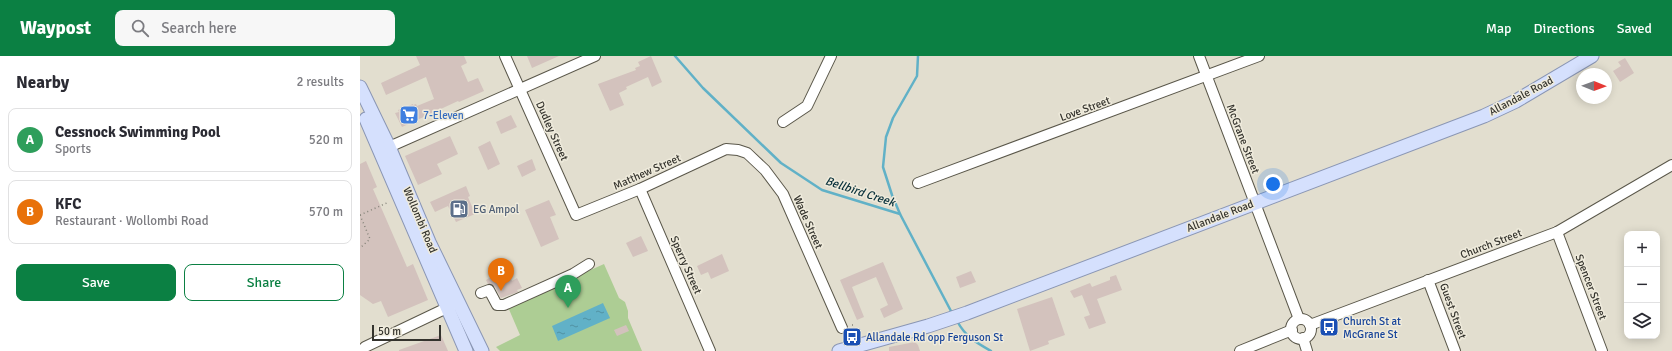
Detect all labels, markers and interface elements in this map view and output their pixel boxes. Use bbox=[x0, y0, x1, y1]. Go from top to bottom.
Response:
search box bbox=[115, 10, 395, 46]
text: Waypost bbox=[20, 16, 91, 40]
icon: search bbox=[129, 17, 151, 39]
text: Search here bbox=[161, 19, 237, 37]
text: Map bbox=[1486, 20, 1512, 37]
text: Directions bbox=[1534, 20, 1595, 37]
text: Saved bbox=[1617, 20, 1652, 37]
north arrow bbox=[1576, 68, 1612, 104]
text: Nearby bbox=[16, 72, 69, 93]
text: 2 results bbox=[296, 74, 344, 90]
street label: Allandale Road bbox=[1487, 74, 1555, 118]
street label: Love Street bbox=[1058, 94, 1112, 124]
street label: Dudley Street bbox=[533, 99, 571, 163]
street label: McGrane Street bbox=[1224, 102, 1262, 176]
supermarket icon: 7-Eleven bbox=[398, 104, 420, 126]
place label: 7-Eleven bbox=[423, 109, 464, 122]
text: Cessnock Swimming Pool bbox=[55, 123, 220, 141]
text: A bbox=[26, 132, 34, 148]
text: 520 m bbox=[309, 132, 343, 148]
text: Sports bbox=[55, 141, 91, 157]
street label: Matthew Street bbox=[611, 151, 683, 193]
water label: Bellbird Creek bbox=[823, 174, 898, 211]
your location bbox=[1263, 174, 1283, 194]
street label: Wollombi Road bbox=[400, 185, 440, 255]
street label: Wade Street bbox=[790, 193, 826, 251]
text: KFC bbox=[55, 195, 81, 213]
street label: Allandale Road bbox=[1185, 197, 1255, 235]
fuel station icon: EG Ampol bbox=[448, 198, 470, 220]
place label: EG Ampol bbox=[473, 203, 519, 216]
text: B bbox=[26, 204, 34, 220]
text: 570 m bbox=[309, 204, 343, 220]
text: Restaurant · Wollombi Road bbox=[55, 213, 209, 229]
street label: Church Street bbox=[1458, 226, 1524, 262]
map controls bbox=[1624, 231, 1660, 339]
button: + bbox=[1624, 231, 1660, 267]
street label: Sperry Street bbox=[667, 234, 705, 296]
street label: Spencer Street bbox=[1573, 252, 1610, 322]
pin: B bbox=[488, 258, 514, 291]
button: Save bbox=[16, 264, 176, 301]
button: Share bbox=[184, 264, 344, 301]
button: − bbox=[1624, 267, 1660, 303]
pin: A bbox=[555, 275, 581, 308]
street label: Guest Street bbox=[1437, 281, 1469, 341]
button: layers bbox=[1624, 303, 1660, 339]
place label: Church St at McGrane St bbox=[1343, 315, 1401, 341]
bus stop icon: Church St at McGrane St bbox=[1318, 316, 1340, 338]
scale bar bbox=[372, 323, 441, 342]
text: 50 m bbox=[378, 325, 401, 338]
bus stop icon: Allandale Rd opp Ferguson St bbox=[841, 326, 863, 348]
place label: Allandale Rd opp Ferguson St bbox=[866, 331, 1003, 344]

